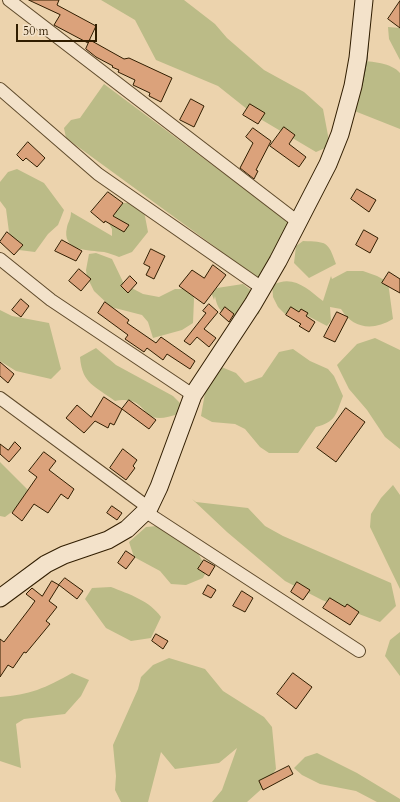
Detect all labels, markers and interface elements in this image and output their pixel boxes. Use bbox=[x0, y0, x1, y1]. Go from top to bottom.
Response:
scale bar bbox=[18, 16, 99, 42]
text: 50 m bbox=[23, 23, 49, 39]

